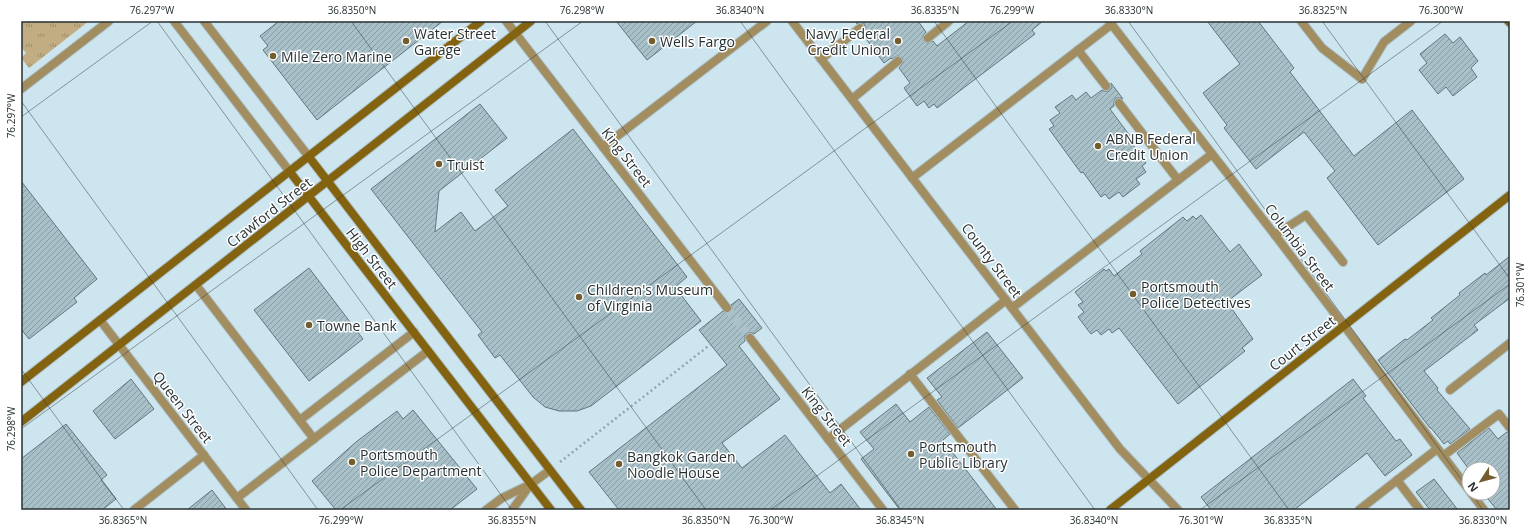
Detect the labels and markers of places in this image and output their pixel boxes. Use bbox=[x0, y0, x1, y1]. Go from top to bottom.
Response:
place label: Water Street Garage bbox=[414, 24, 496, 59]
place label: Navy Federal Credit Union bbox=[805, 24, 890, 59]
place label: Wells Fargo bbox=[660, 32, 735, 51]
marker: Water Street Garage bbox=[401, 36, 411, 46]
marker: Wells Fargo bbox=[647, 36, 657, 46]
marker: Navy Federal Credit Union bbox=[893, 36, 903, 46]
place label: Mile Zero Marine bbox=[281, 47, 392, 66]
marker: Mile Zero Marine bbox=[268, 51, 278, 61]
place label: ABNB Federal Credit Union bbox=[1106, 129, 1196, 164]
marker: ABNB Federal Credit Union bbox=[1093, 141, 1103, 151]
place label: Truist bbox=[447, 155, 484, 174]
marker: Truist bbox=[434, 159, 444, 169]
place label: Portsmouth Police Detectives bbox=[1141, 277, 1251, 312]
place label: Children's Museum of Virginia bbox=[587, 280, 713, 315]
marker: Portsmouth Police Detectives bbox=[1128, 289, 1138, 299]
marker: Children's Museum of Virginia bbox=[574, 292, 584, 302]
place label: Towne Bank bbox=[317, 316, 397, 335]
marker: Towne Bank bbox=[304, 320, 314, 330]
place label: Portsmouth Public Library bbox=[919, 437, 1009, 472]
place label: Portsmouth Police Department bbox=[360, 445, 482, 480]
place label: Bangkok Garden Noodle House bbox=[627, 447, 735, 482]
marker: Portsmouth Public Library bbox=[906, 449, 916, 459]
marker: Portsmouth Police Department bbox=[347, 457, 357, 467]
marker: Bangkok Garden Noodle House bbox=[614, 459, 624, 469]

